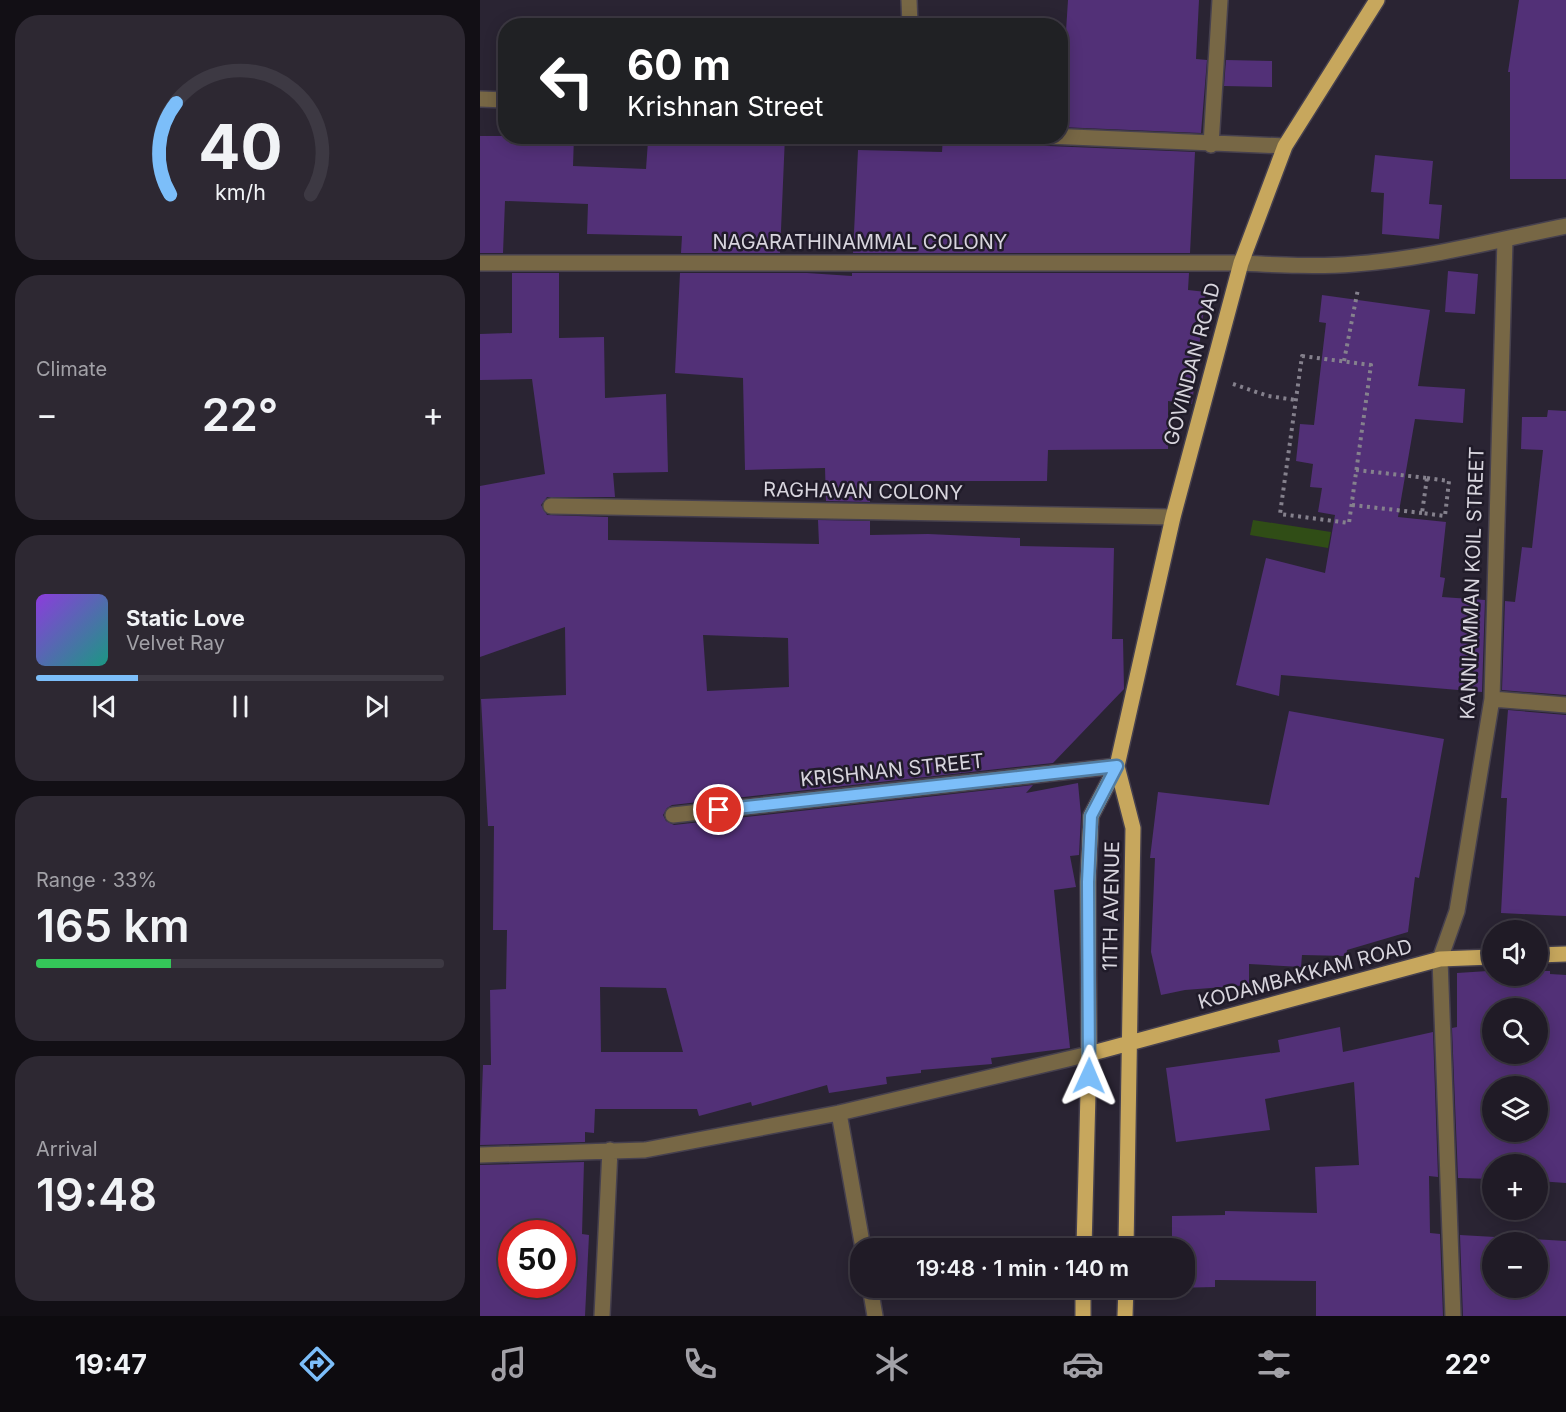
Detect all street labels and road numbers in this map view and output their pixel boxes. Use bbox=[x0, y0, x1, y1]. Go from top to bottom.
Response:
street label: NAGARATHINAMMAL COLONY bbox=[713, 230, 1008, 254]
street label: GOVINDAN ROAD bbox=[1159, 280, 1225, 448]
street label: KANNIAMMAN KOIL STREET bbox=[1455, 446, 1489, 720]
street label: RAGHAVAN COLONY bbox=[763, 477, 963, 505]
street label: KRISHNAN STREET bbox=[799, 748, 985, 792]
street label: 11TH AVENUE bbox=[1098, 841, 1124, 971]
street label: KODAMBAKKAM ROAD bbox=[1195, 934, 1415, 1014]

